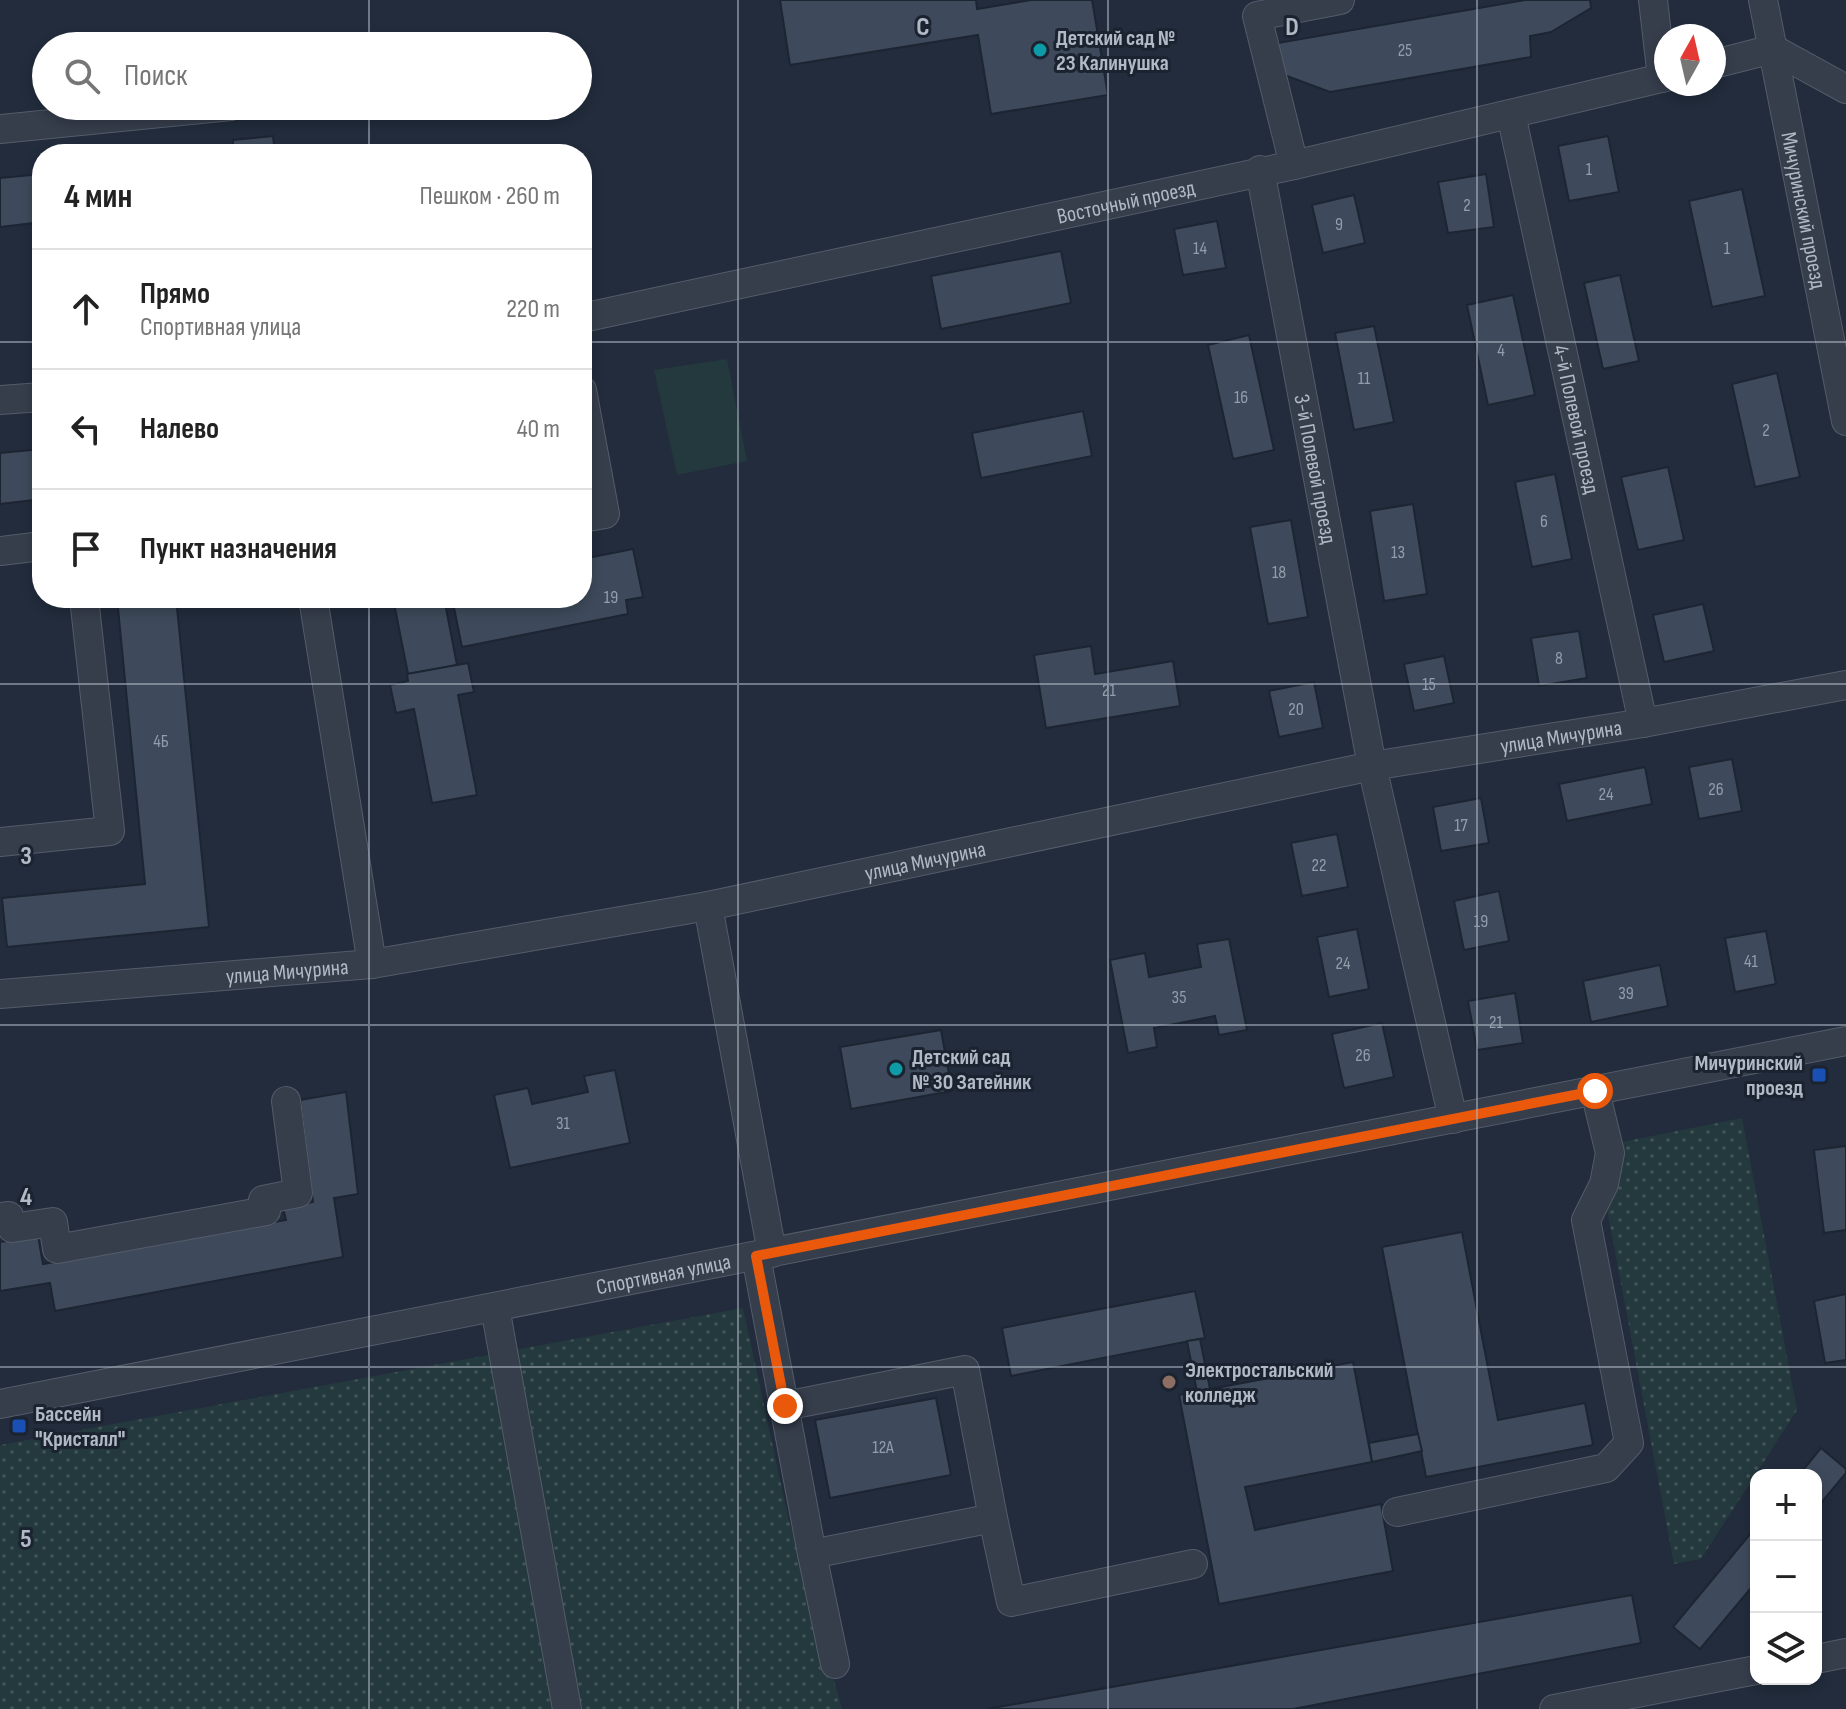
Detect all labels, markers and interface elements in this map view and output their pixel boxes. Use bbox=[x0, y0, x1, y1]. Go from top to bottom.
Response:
text: C bbox=[916, 12, 930, 43]
text: D bbox=[1285, 12, 1299, 43]
north arrow bbox=[1654, 24, 1726, 96]
place label: Детский сад № 23 Калинушка bbox=[1056, 25, 1175, 77]
search box bbox=[32, 32, 592, 120]
house number: 25 bbox=[1398, 40, 1412, 61]
marker: Детский сад № 23 Калинушка bbox=[1031, 41, 1049, 59]
icon: search bbox=[60, 54, 104, 98]
text: Поиск bbox=[124, 58, 187, 94]
street label: Мичуринский проезд bbox=[1774, 130, 1832, 291]
house number: 1 bbox=[1586, 159, 1593, 180]
street label: Восточный проезд bbox=[1054, 175, 1197, 231]
text: 4 мин bbox=[64, 176, 132, 217]
text: Пешком · 260 m bbox=[420, 181, 560, 212]
house number: 2 bbox=[1463, 195, 1471, 216]
house number: 9 bbox=[1335, 214, 1343, 235]
house number: 14 bbox=[1193, 238, 1207, 259]
house number: 1 bbox=[1724, 238, 1731, 259]
text: Прямо bbox=[140, 276, 210, 312]
icon: ahead bbox=[64, 287, 108, 331]
text: 220 m bbox=[506, 294, 560, 325]
text: Спортивная улица bbox=[140, 312, 301, 343]
house number: 4 bbox=[1497, 340, 1505, 361]
street label: 4-й Полевой проезд bbox=[1546, 342, 1605, 496]
house number: 11 bbox=[1358, 368, 1371, 389]
house number: 16 bbox=[1234, 387, 1248, 408]
street label: 3-й Полевой проезд bbox=[1287, 392, 1342, 546]
icon: left bbox=[64, 407, 108, 451]
text: Налево bbox=[140, 411, 219, 447]
text: 40 m bbox=[517, 414, 560, 445]
house number: 2 bbox=[1762, 420, 1770, 441]
house number: 6 bbox=[1540, 511, 1548, 532]
icon: arrive bbox=[64, 527, 108, 571]
text: Пункт назначения bbox=[140, 531, 337, 567]
house number: 13 bbox=[1391, 542, 1405, 563]
house number: 18 bbox=[1272, 562, 1286, 583]
house number: 19 bbox=[604, 587, 618, 608]
house number: 8 bbox=[1555, 648, 1563, 669]
house number: 15 bbox=[1422, 674, 1436, 695]
house number: 21 bbox=[1102, 680, 1117, 701]
house number: 20 bbox=[1288, 699, 1304, 720]
street label: улица Мичурина bbox=[1498, 715, 1624, 760]
house number: 4Б bbox=[153, 731, 169, 752]
house number: 26 bbox=[1708, 779, 1724, 800]
house number: 24 bbox=[1599, 784, 1614, 805]
house number: 17 bbox=[1454, 815, 1469, 836]
street label: улица Мичурина bbox=[862, 836, 988, 888]
text: 3 bbox=[20, 841, 32, 872]
house number: 22 bbox=[1312, 855, 1326, 876]
house number: 19 bbox=[1474, 911, 1488, 932]
house number: 41 bbox=[1744, 951, 1759, 972]
house number: 24 bbox=[1336, 953, 1351, 974]
street label: улица Мичурина bbox=[225, 954, 350, 991]
house number: 39 bbox=[1618, 983, 1634, 1004]
house number: 35 bbox=[1172, 987, 1186, 1008]
house number: 21 bbox=[1489, 1012, 1504, 1033]
place label: Детский сад № 30 Затейник bbox=[912, 1044, 1032, 1096]
house number: 26 bbox=[1355, 1045, 1371, 1066]
place label: Мичуринский проезд bbox=[1695, 1050, 1803, 1102]
marker: Детский сад № 30 Затейник bbox=[887, 1060, 905, 1078]
marker: Мичуринский проезд bbox=[1810, 1066, 1828, 1084]
route start bbox=[1577, 1073, 1613, 1109]
house number: 31 bbox=[556, 1113, 571, 1134]
text: 4 bbox=[20, 1182, 32, 1213]
street label: Спортивная улица bbox=[594, 1249, 733, 1301]
place label: Электростальский колледж bbox=[1185, 1357, 1334, 1409]
marker: Электростальский колледж bbox=[1160, 1373, 1178, 1391]
route end bbox=[767, 1388, 803, 1424]
place label: Бассейн "Кристалл" bbox=[35, 1401, 125, 1453]
marker: Бассейн "Кристалл" bbox=[10, 1417, 28, 1435]
house number: 12А bbox=[872, 1437, 894, 1458]
map controls bbox=[1750, 1469, 1822, 1685]
button: + bbox=[1750, 1469, 1822, 1541]
text: 5 bbox=[20, 1524, 32, 1555]
button: − bbox=[1750, 1541, 1822, 1613]
button: layers bbox=[1750, 1613, 1822, 1685]

